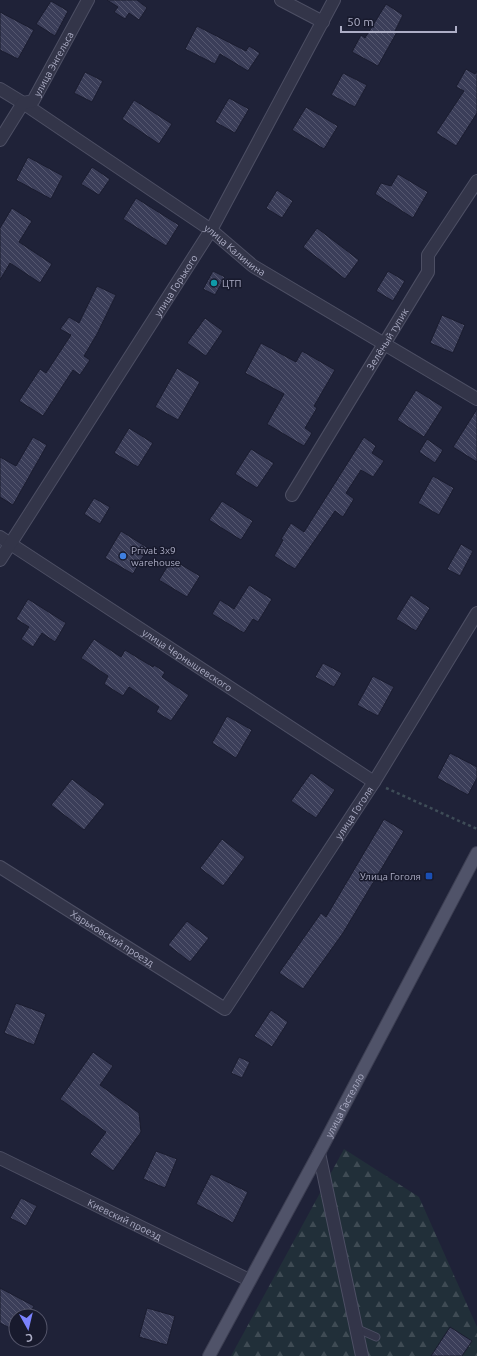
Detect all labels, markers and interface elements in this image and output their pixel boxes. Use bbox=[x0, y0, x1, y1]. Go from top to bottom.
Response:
scale bar bbox=[341, 8, 456, 34]
text: 50 m bbox=[347, 15, 374, 28]
street label: улица Энгельса bbox=[32, 30, 76, 98]
street label: улица Калинина bbox=[202, 222, 267, 278]
street label: улица Горького bbox=[152, 253, 200, 319]
marker: ЦТП bbox=[209, 278, 219, 288]
place label: ЦТП bbox=[222, 278, 242, 289]
street label: Зелёный тупик bbox=[365, 306, 411, 372]
place label: Privat 3x9 warehouse bbox=[131, 545, 180, 568]
marker: Privat 3x9 warehouse bbox=[118, 551, 128, 561]
street label: улица Чернышевского bbox=[140, 627, 234, 694]
street label: улица Гоголя bbox=[333, 784, 376, 841]
place label: Улица Гоголя bbox=[360, 871, 421, 882]
marker: Улица Гоголя bbox=[424, 871, 434, 881]
street label: Харьковский проезд bbox=[69, 908, 156, 969]
street label: улица Гастелло bbox=[323, 1071, 366, 1139]
street label: Киевский проезд bbox=[86, 1197, 163, 1242]
north arrow bbox=[8, 1308, 48, 1348]
text: С bbox=[25, 1331, 34, 1344]

